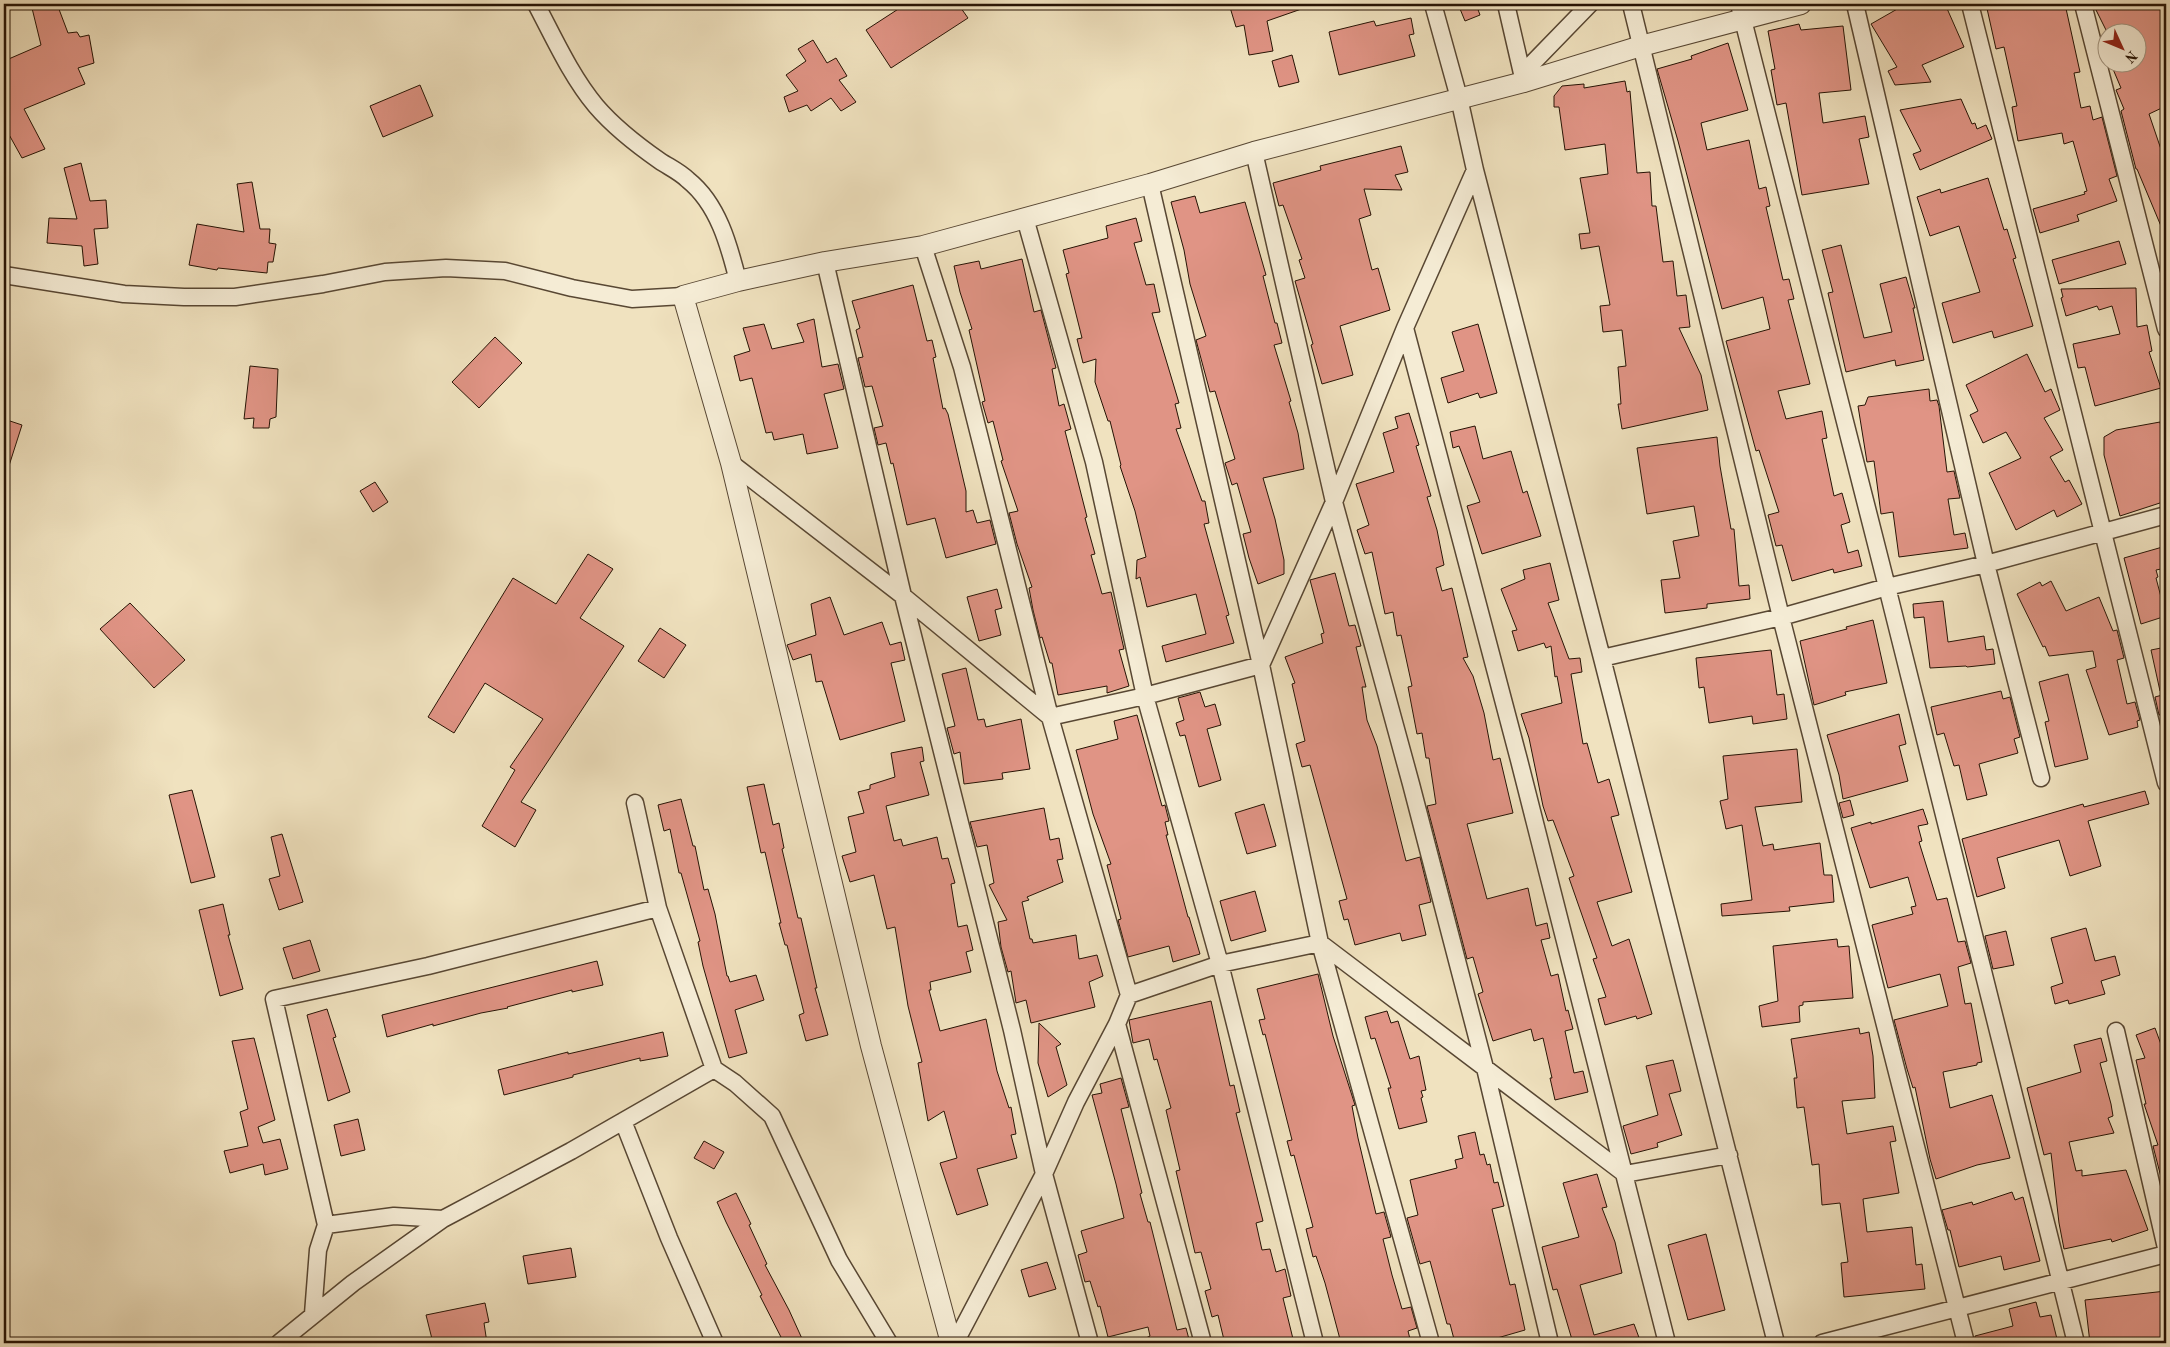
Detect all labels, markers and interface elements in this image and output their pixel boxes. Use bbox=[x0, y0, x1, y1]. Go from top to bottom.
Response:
north arrow bbox=[2098, 22, 2148, 72]
text: N bbox=[2122, 48, 2139, 65]

